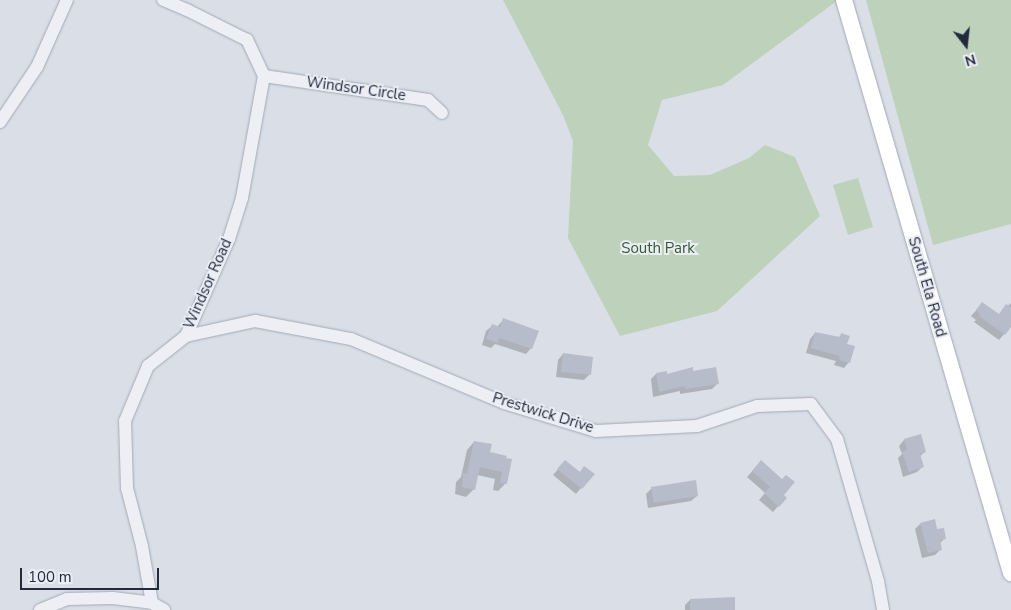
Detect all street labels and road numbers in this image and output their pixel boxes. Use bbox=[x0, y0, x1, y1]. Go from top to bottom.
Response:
street label: Windsor Circle bbox=[305, 73, 407, 105]
street label: South Ela Road bbox=[904, 235, 950, 339]
street label: Windsor Road bbox=[180, 236, 236, 332]
street label: Prestwick Drive bbox=[490, 389, 596, 437]

